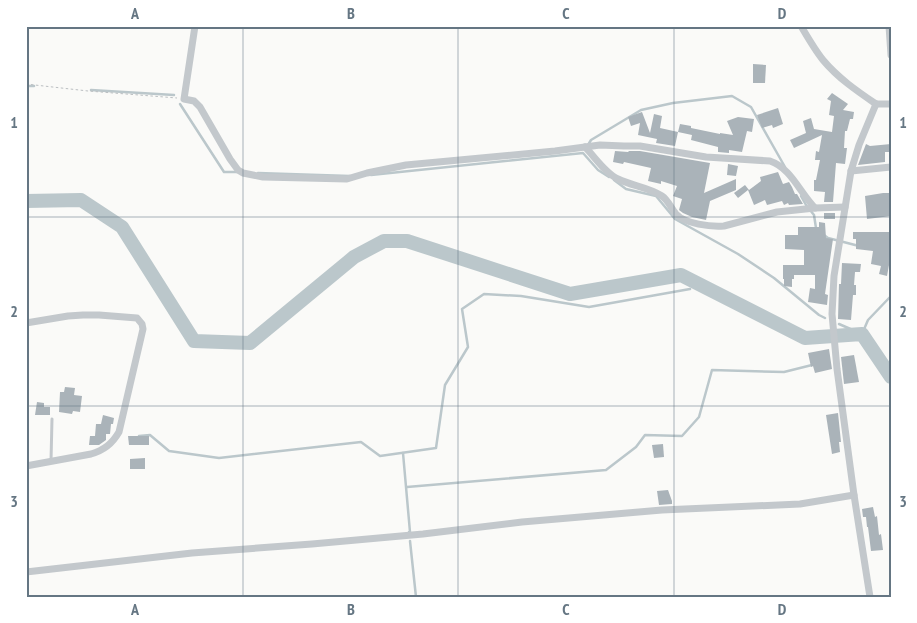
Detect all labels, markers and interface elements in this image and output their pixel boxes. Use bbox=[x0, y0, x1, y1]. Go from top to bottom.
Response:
text: A bbox=[130, 3, 140, 23]
text: B bbox=[347, 3, 355, 23]
text: C bbox=[562, 3, 570, 23]
text: D bbox=[778, 3, 787, 23]
text: 1 bbox=[10, 112, 18, 132]
text: 1 bbox=[899, 112, 907, 132]
text: 2 bbox=[10, 301, 18, 321]
text: 2 bbox=[899, 301, 907, 321]
text: 3 bbox=[10, 491, 18, 511]
text: 3 bbox=[899, 491, 907, 511]
text: A bbox=[130, 599, 140, 619]
text: B bbox=[347, 599, 355, 619]
text: C bbox=[562, 599, 570, 619]
text: D bbox=[778, 599, 787, 619]

